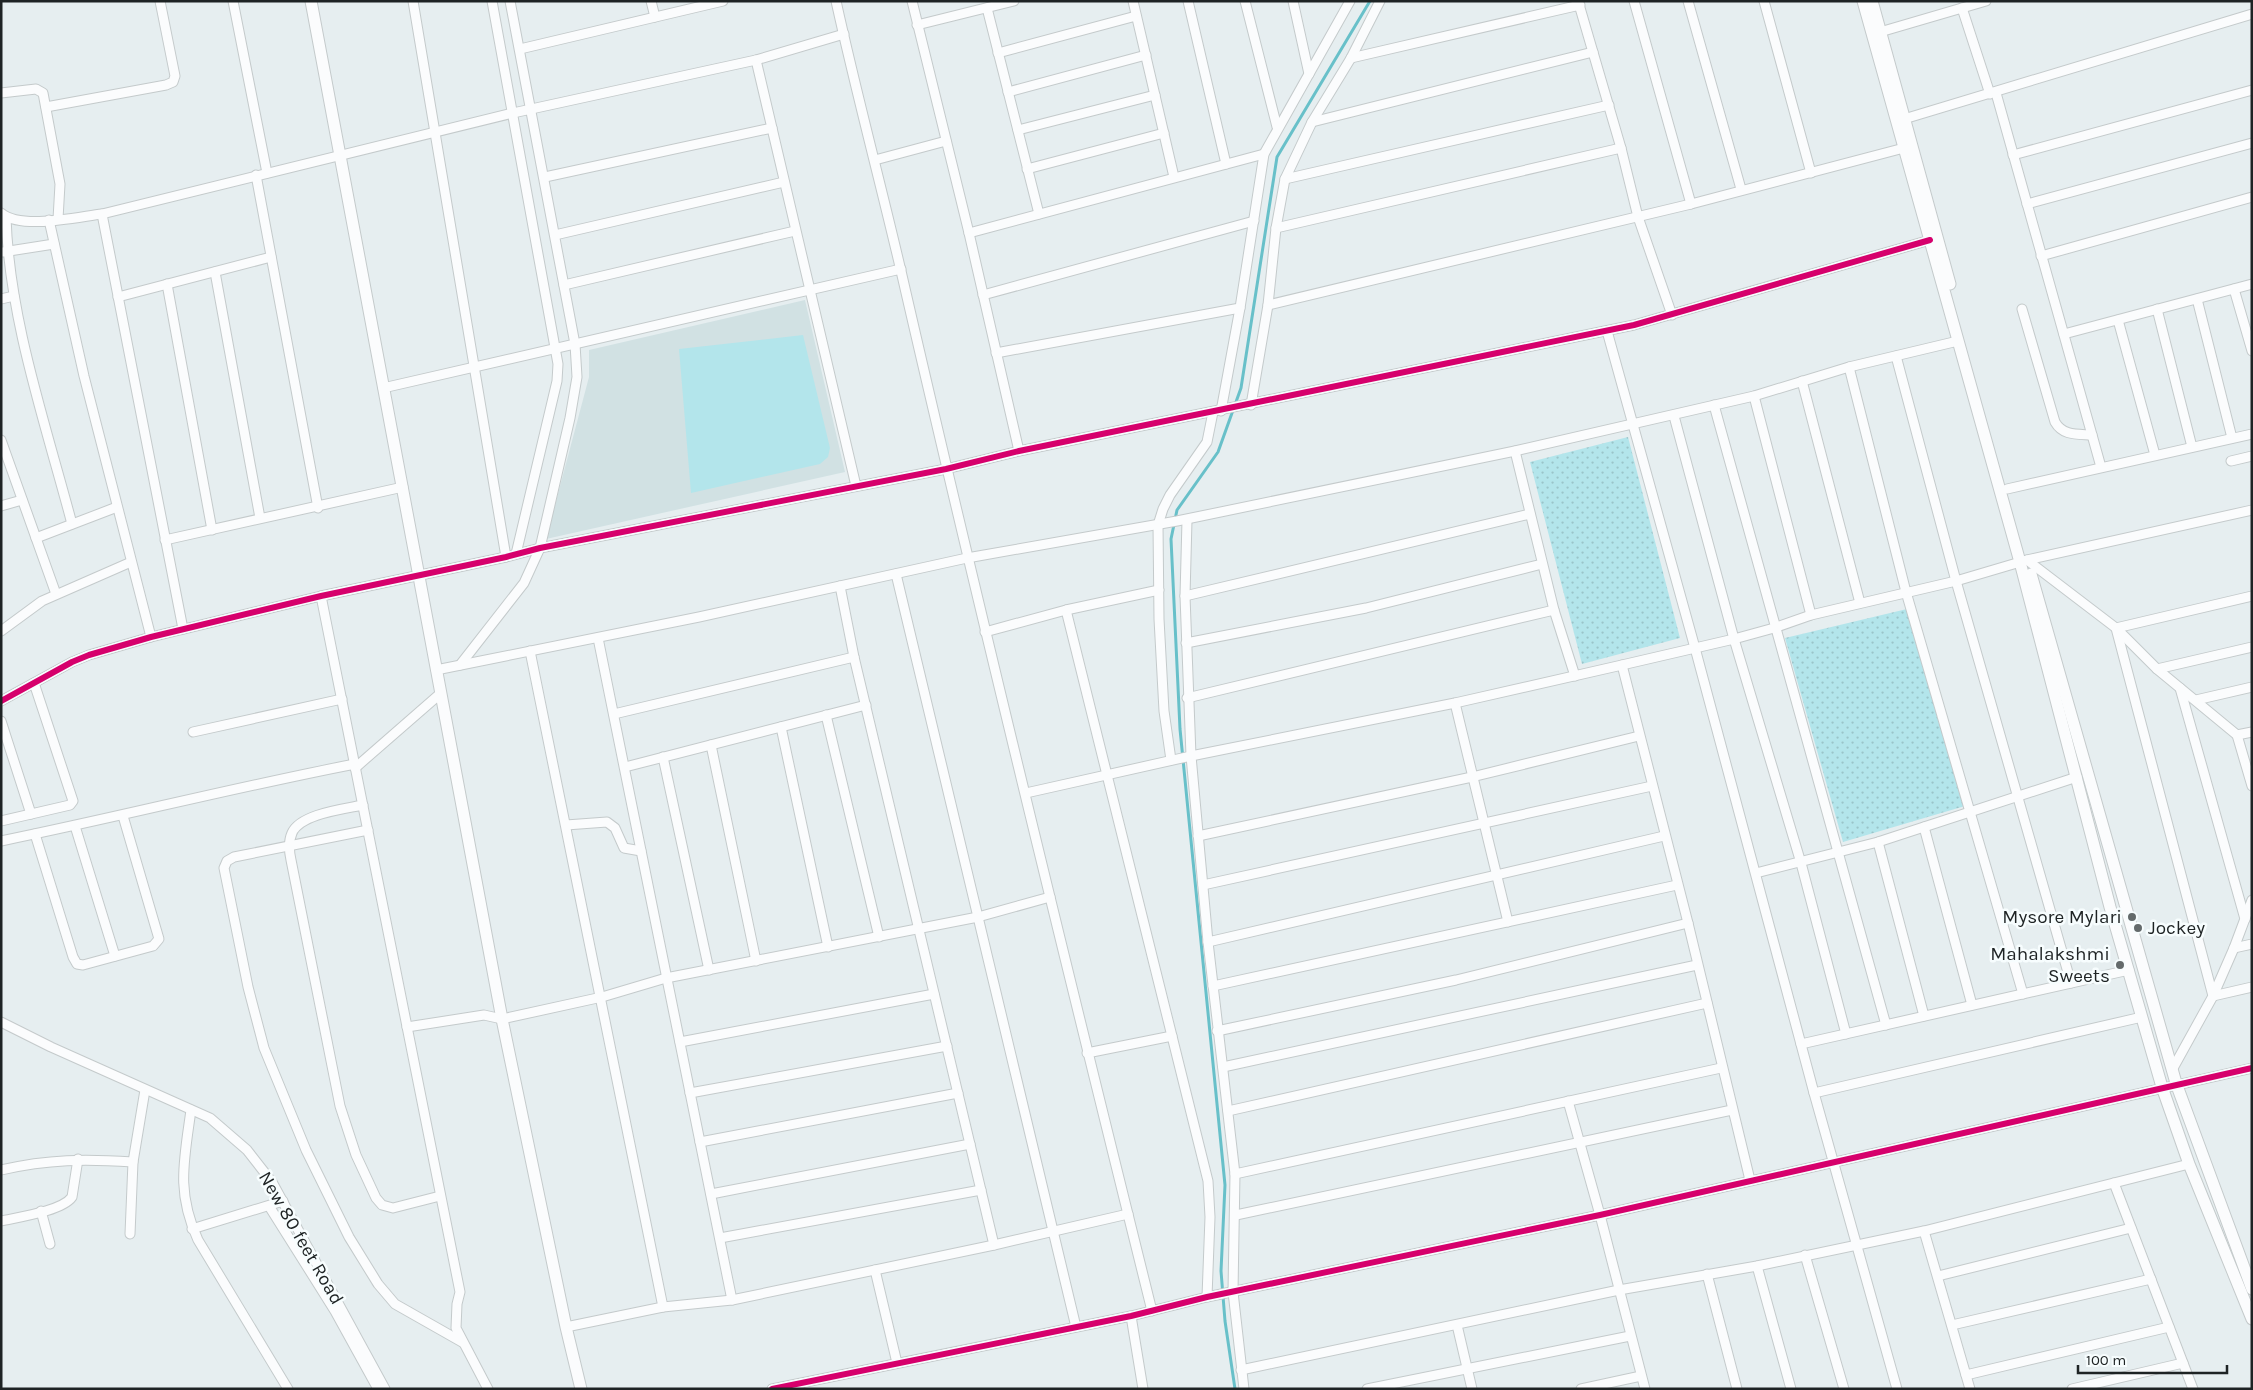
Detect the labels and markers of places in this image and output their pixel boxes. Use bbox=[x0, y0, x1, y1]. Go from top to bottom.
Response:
place label: Mysore Mylari bbox=[2002, 906, 2122, 928]
marker: Mysore Mylari bbox=[2126, 911, 2138, 923]
place label: Jockey bbox=[2148, 917, 2205, 939]
marker: Jockey bbox=[2132, 922, 2144, 934]
place label: Mahalakshmi Sweets bbox=[1990, 943, 2110, 987]
marker: Mahalakshmi Sweets bbox=[2114, 959, 2126, 971]

